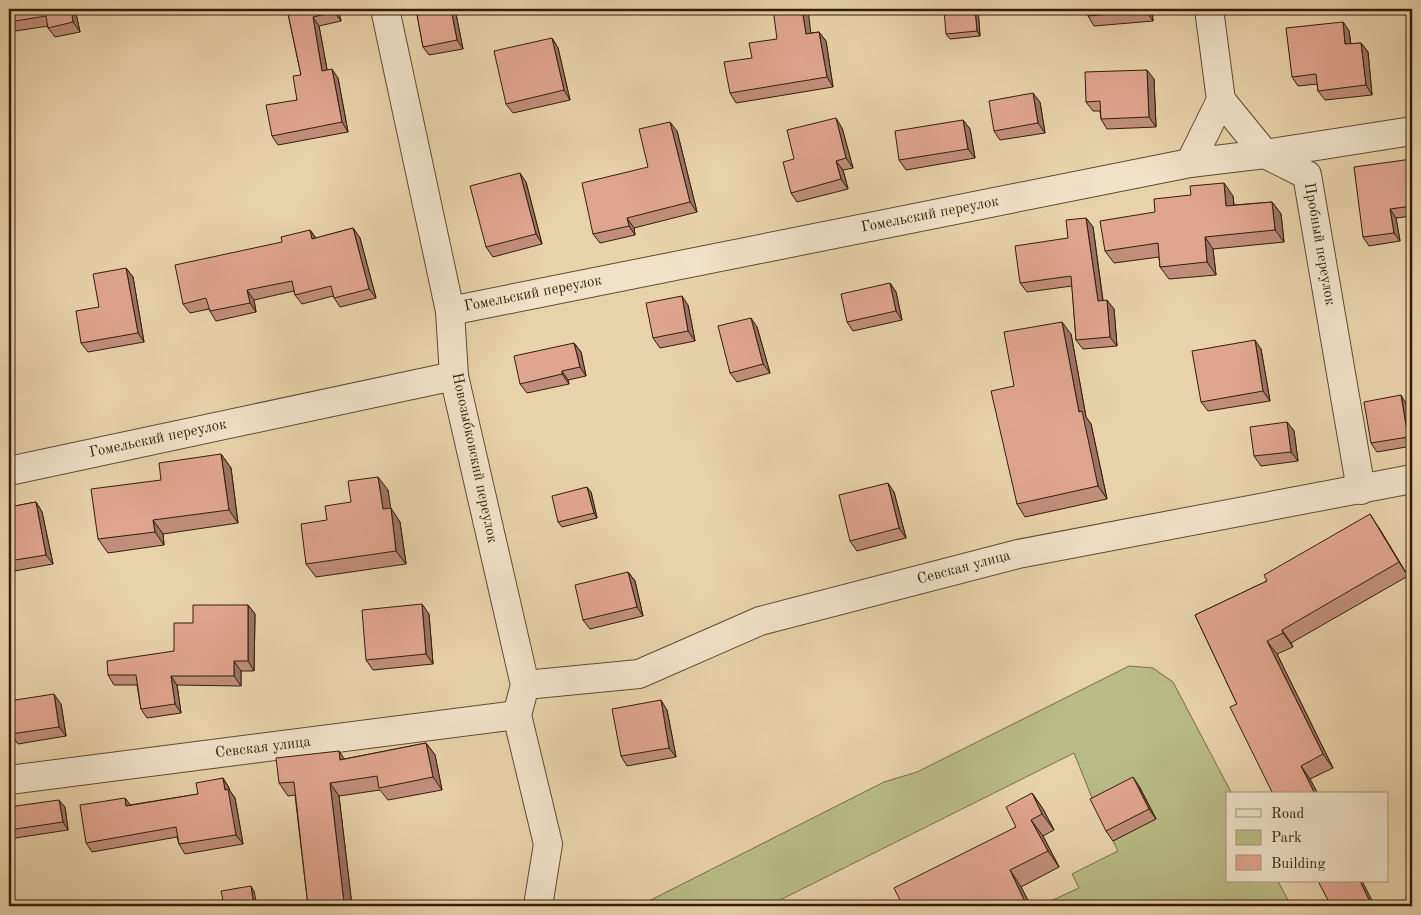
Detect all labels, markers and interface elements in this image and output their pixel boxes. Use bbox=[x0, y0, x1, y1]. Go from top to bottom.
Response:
street label: Пробный переулок bbox=[1301, 181, 1337, 307]
street label: Гомельский переулок bbox=[860, 194, 1001, 236]
street label: Гомельский переулок bbox=[463, 273, 604, 315]
street label: Новозыбковский переулок bbox=[449, 371, 499, 545]
street label: Гомельский переулок bbox=[88, 417, 229, 461]
street label: Севская улица bbox=[916, 548, 1013, 588]
street label: Севская улица bbox=[214, 735, 312, 761]
legend bbox=[1226, 792, 1388, 882]
text: Road bbox=[1271, 807, 1305, 822]
text: Park bbox=[1271, 831, 1302, 846]
text: Building bbox=[1271, 857, 1326, 872]

